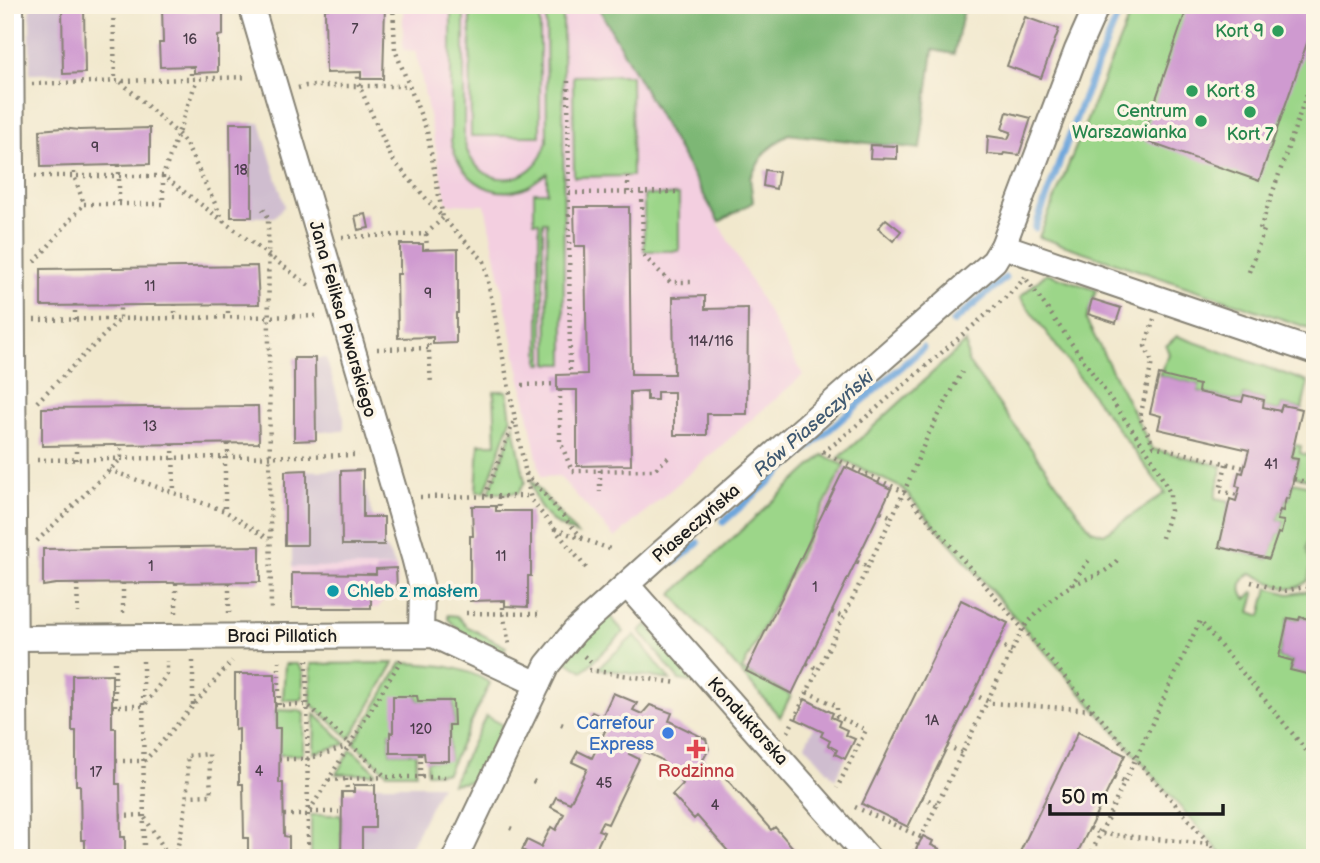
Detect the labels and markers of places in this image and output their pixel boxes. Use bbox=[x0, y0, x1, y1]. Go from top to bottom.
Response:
place label: Kort 9 bbox=[1215, 21, 1264, 42]
marker: Kort 9 bbox=[1270, 23, 1286, 39]
place label: Kort 8 bbox=[1206, 81, 1255, 102]
marker: Kort 8 bbox=[1184, 83, 1200, 99]
place label: Centrum Warszawianka bbox=[1072, 101, 1187, 143]
marker: Kort 7 bbox=[1242, 104, 1258, 120]
marker: Centrum Warszawianka bbox=[1193, 113, 1209, 129]
place label: Kort 7 bbox=[1226, 124, 1274, 145]
place label: Chleb z masłem bbox=[347, 581, 478, 602]
marker: Chleb z masłem bbox=[325, 583, 341, 599]
place label: Carrefour Express bbox=[576, 713, 654, 755]
marker: Carrefour Express bbox=[660, 725, 676, 741]
marker: Rodzinna bbox=[688, 741, 704, 757]
place label: Rodzinna bbox=[658, 761, 734, 782]

